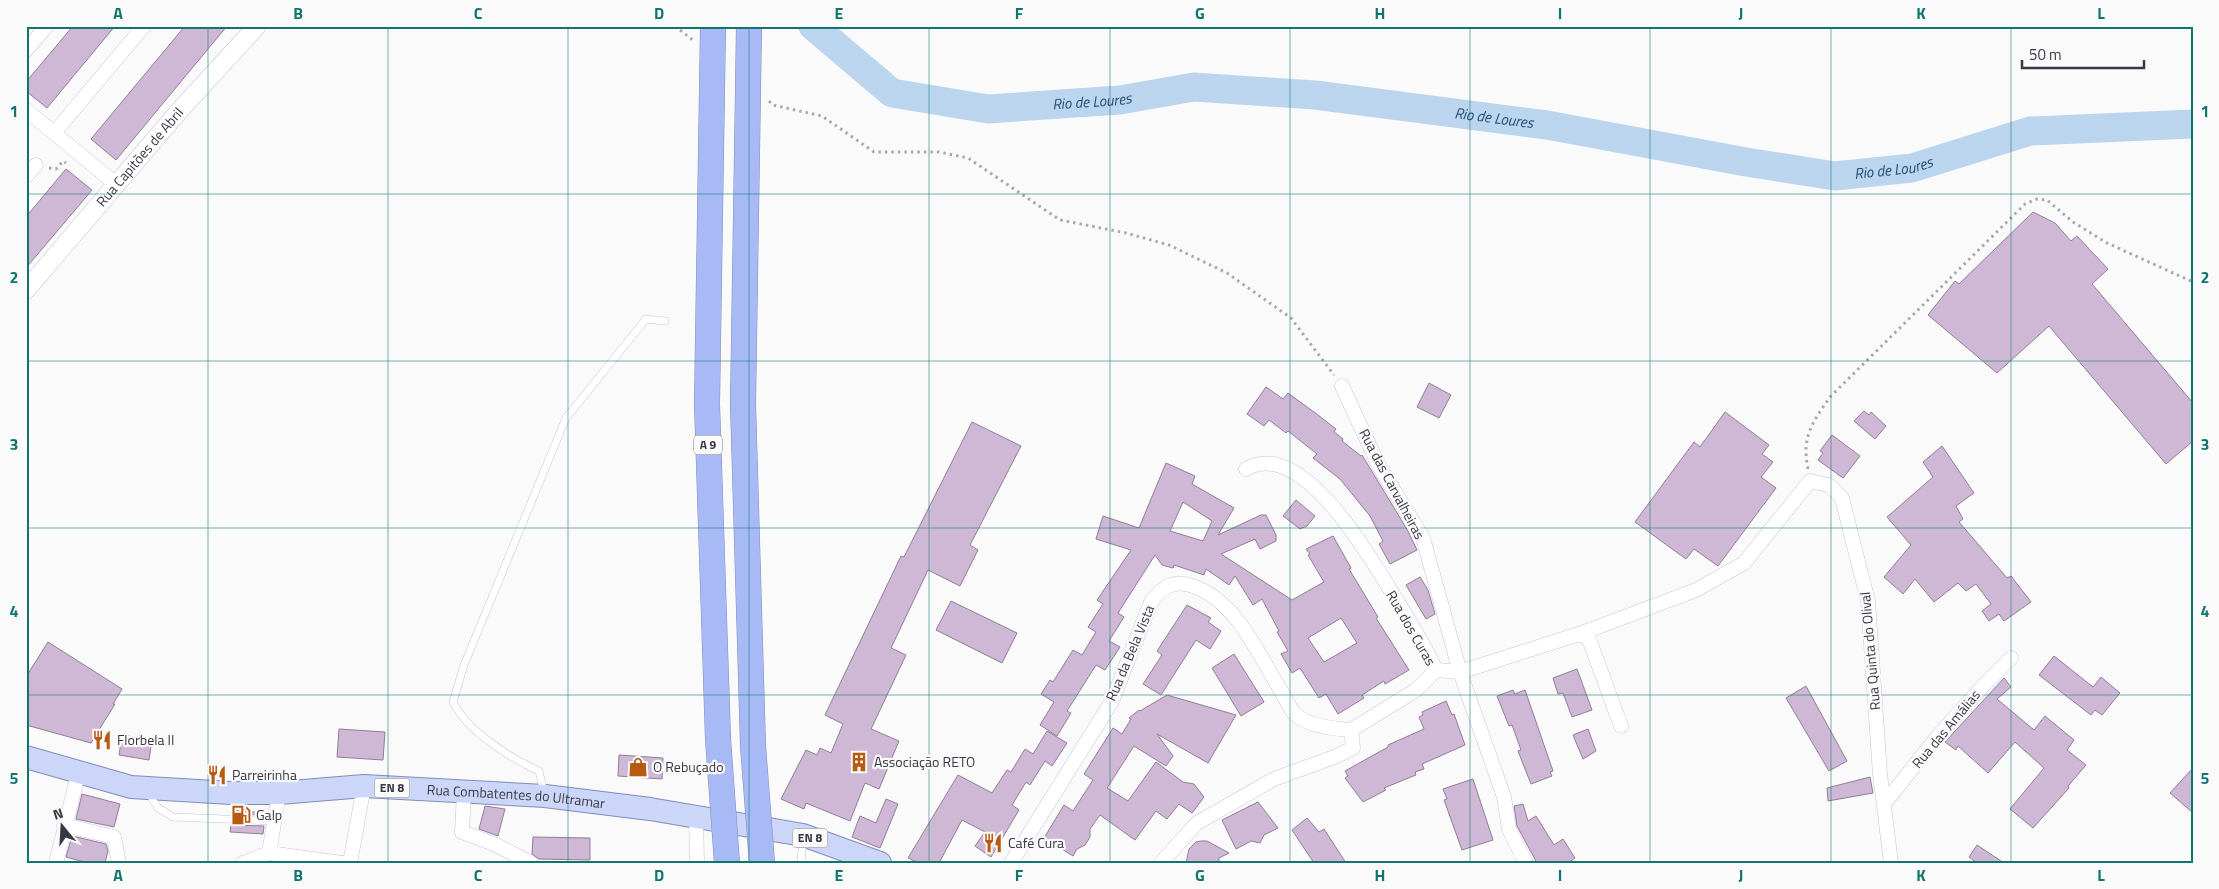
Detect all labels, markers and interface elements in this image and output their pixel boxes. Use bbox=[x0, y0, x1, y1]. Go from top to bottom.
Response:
text: A bbox=[113, 1, 123, 25]
text: B bbox=[293, 1, 303, 25]
text: C bbox=[474, 1, 483, 25]
text: D bbox=[654, 1, 664, 25]
text: E bbox=[835, 1, 844, 25]
text: F bbox=[1015, 1, 1024, 25]
text: G bbox=[1195, 1, 1205, 25]
text: H bbox=[1375, 1, 1385, 25]
text: I bbox=[1558, 1, 1562, 25]
text: J bbox=[1739, 1, 1743, 25]
text: K bbox=[1916, 1, 1926, 25]
text: L bbox=[2097, 1, 2105, 25]
scale bar bbox=[2022, 38, 2144, 70]
text: 50 m bbox=[2029, 43, 2062, 66]
water label: Rio de Loures bbox=[1052, 86, 1135, 116]
text: 1 bbox=[10, 99, 18, 123]
text: 1 bbox=[2201, 99, 2209, 123]
water label: Rio de Loures bbox=[1453, 101, 1536, 134]
street label: Rua Capitões de Abril bbox=[91, 102, 188, 211]
water label: Rio de Loures bbox=[1853, 150, 1937, 185]
text: 2 bbox=[10, 265, 18, 289]
text: 2 bbox=[2201, 265, 2209, 289]
street label: Rua das Carvalheiras bbox=[1354, 425, 1430, 543]
text: 3 bbox=[10, 432, 18, 456]
text: 3 bbox=[2201, 432, 2209, 456]
road number: A 9 bbox=[694, 436, 722, 454]
street label: Rua dos Curas bbox=[1381, 586, 1441, 669]
street label: Rua Quinta do Olival bbox=[1854, 591, 1885, 711]
text: 4 bbox=[10, 599, 19, 623]
text: 4 bbox=[2201, 599, 2210, 623]
street label: Rua da Bela Vista bbox=[1100, 602, 1159, 704]
street label: Rua das Amálias bbox=[1906, 685, 1985, 773]
restaurant icon: Florbela II bbox=[91, 729, 113, 751]
place label: Florbela II bbox=[117, 729, 174, 750]
building icon: Associação RETO bbox=[848, 751, 870, 773]
place label: Associação RETO bbox=[874, 751, 975, 772]
shop icon: O Rebuçado bbox=[627, 756, 649, 778]
place label: O Rebuçado bbox=[653, 756, 724, 777]
restaurant icon: Parreirinha bbox=[206, 764, 228, 786]
place label: Parreirinha bbox=[232, 764, 297, 785]
text: 5 bbox=[10, 766, 19, 790]
text: 5 bbox=[2201, 766, 2210, 790]
road number: EN 8 bbox=[374, 778, 410, 798]
street label: Rua Combatentes do Ultramar bbox=[426, 778, 606, 813]
north arrow bbox=[38, 802, 88, 852]
text: N bbox=[50, 802, 66, 825]
fuel station icon: Galp bbox=[230, 804, 252, 826]
place label: Galp bbox=[256, 804, 282, 825]
road number: EN 8 bbox=[792, 828, 828, 848]
restaurant icon: Café Cura bbox=[982, 832, 1004, 854]
place label: Café Cura bbox=[1008, 832, 1064, 853]
text: A bbox=[113, 863, 123, 887]
text: B bbox=[293, 863, 303, 887]
text: C bbox=[474, 863, 483, 887]
text: D bbox=[654, 863, 664, 887]
text: E bbox=[835, 863, 844, 887]
text: F bbox=[1015, 863, 1024, 887]
text: G bbox=[1195, 863, 1205, 887]
text: H bbox=[1375, 863, 1385, 887]
text: I bbox=[1558, 863, 1562, 887]
text: J bbox=[1739, 863, 1743, 887]
text: K bbox=[1916, 863, 1926, 887]
text: L bbox=[2097, 863, 2105, 887]

